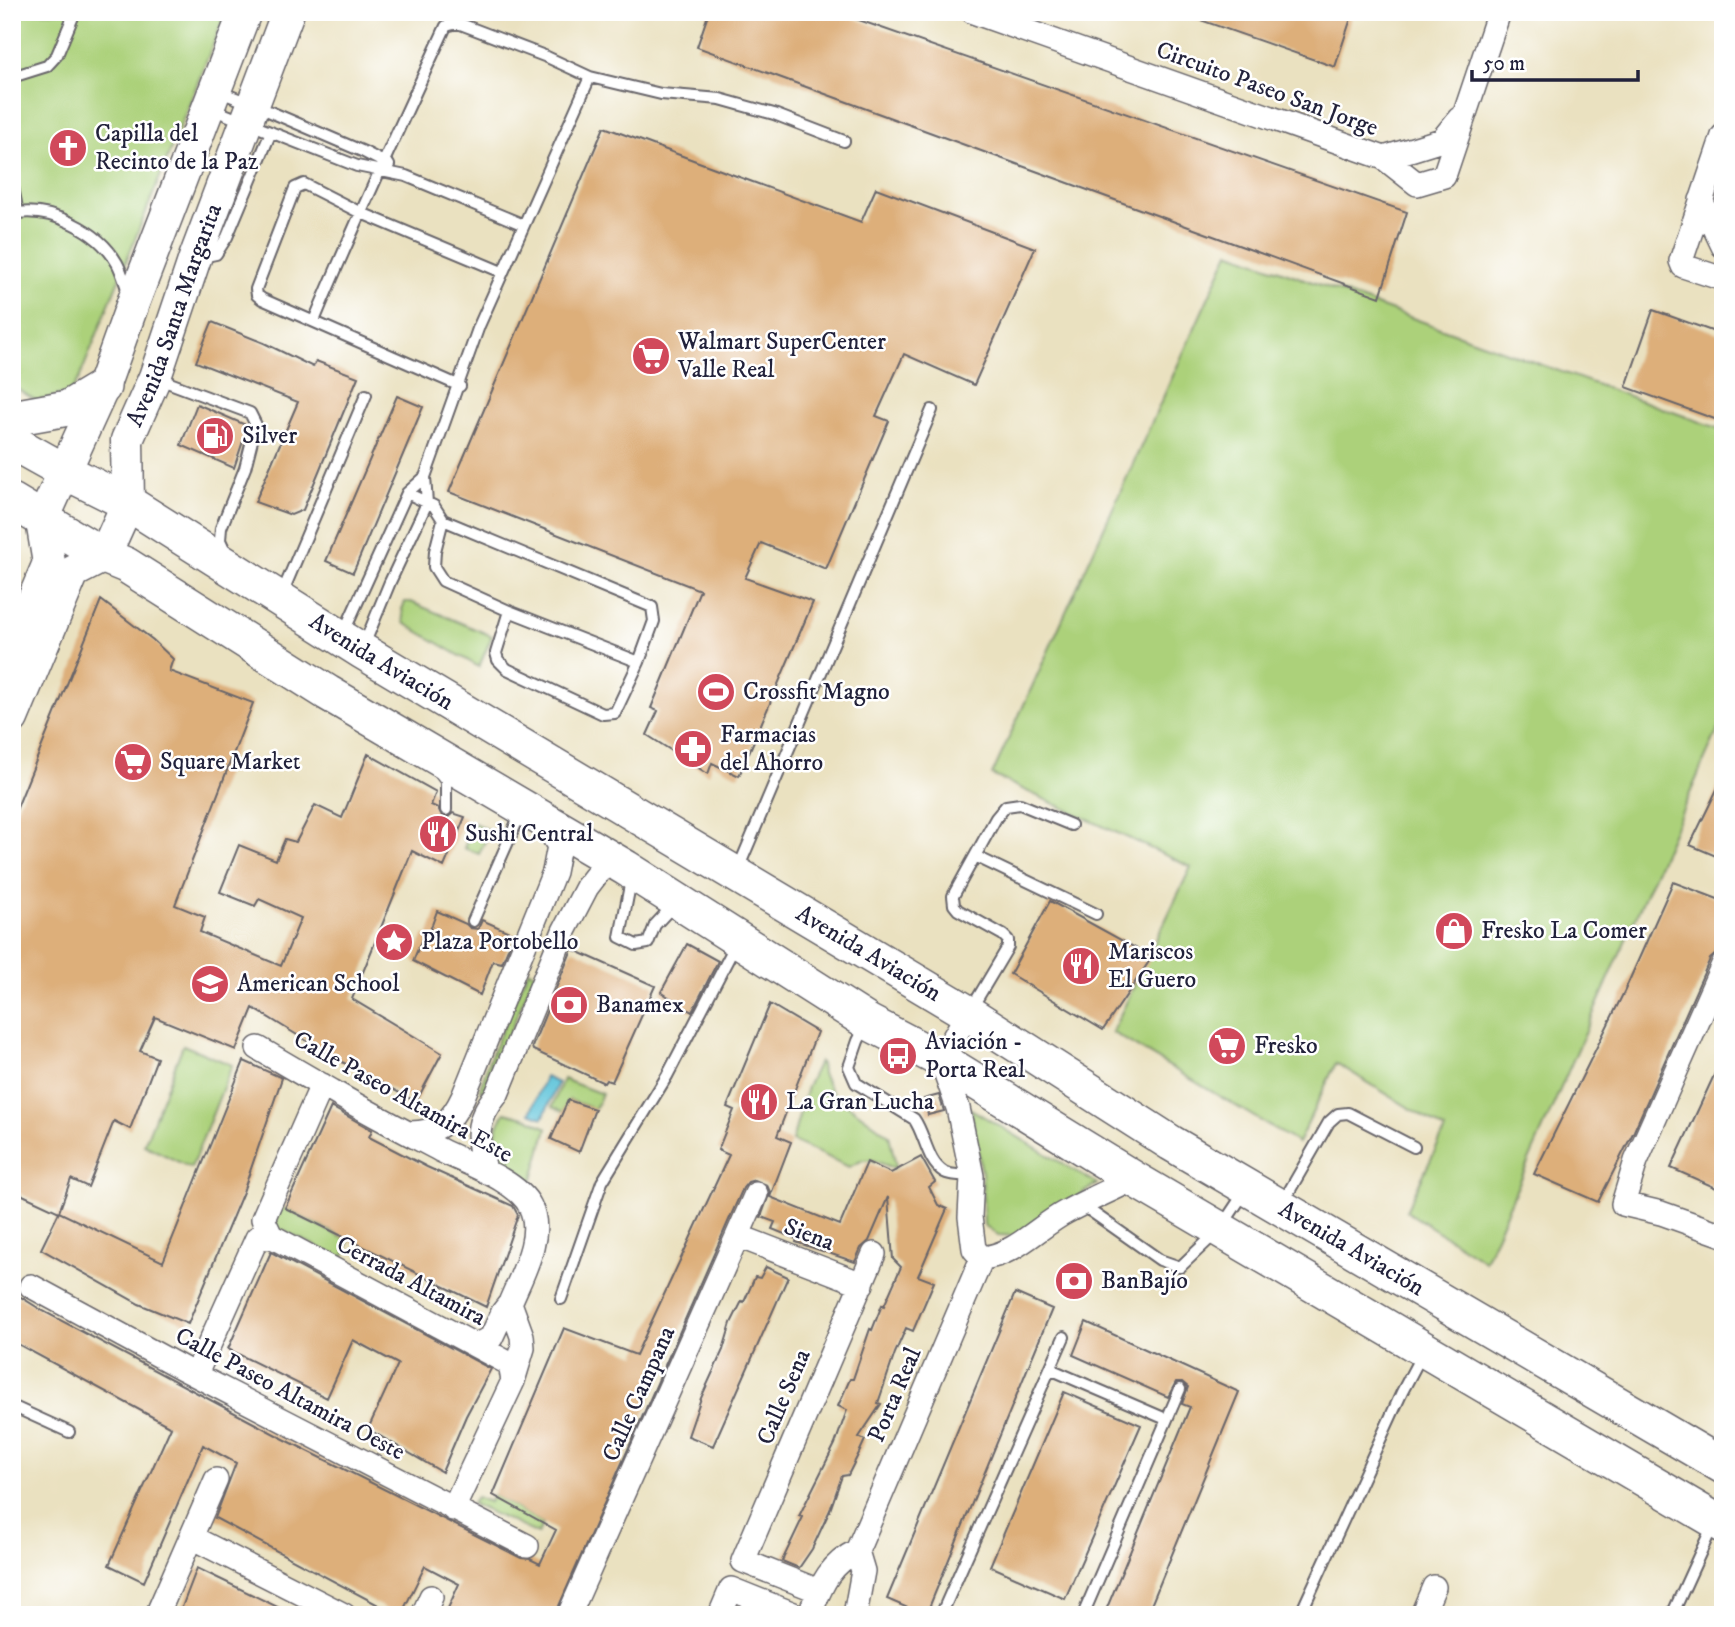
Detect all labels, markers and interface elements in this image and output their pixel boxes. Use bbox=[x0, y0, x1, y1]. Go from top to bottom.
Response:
street label: Circuito Paseo San Jorge bbox=[1152, 35, 1382, 143]
scale bar bbox=[1472, 38, 1639, 82]
text: 50 m bbox=[1483, 51, 1525, 77]
place label: Capilla del Recinto de la Paz bbox=[95, 119, 259, 177]
church icon: Capilla del Recinto de la Paz bbox=[47, 127, 89, 169]
street label: Avenida Santa Margarita bbox=[120, 199, 229, 432]
place label: Walmart SuperCenter Valle Real bbox=[677, 327, 886, 385]
supermarket icon: Walmart SuperCenter Valle Real bbox=[630, 335, 672, 377]
fuel station icon: Silver bbox=[194, 415, 236, 457]
place label: Silver bbox=[242, 421, 297, 451]
street label: Avenida Aviación bbox=[303, 606, 459, 717]
sports icon: Crossfit Magno bbox=[695, 671, 737, 713]
place label: Crossfit Magno bbox=[743, 677, 890, 707]
place label: Farmacias del Ahorro bbox=[720, 720, 823, 778]
pharmacy icon: Farmacias del Ahorro bbox=[672, 728, 714, 770]
supermarket icon: Square Market bbox=[112, 741, 154, 783]
place label: Square Market bbox=[160, 747, 301, 777]
restaurant icon: Sushi Central bbox=[417, 813, 459, 855]
place label: Sushi Central bbox=[465, 819, 594, 849]
street label: Avenida Aviación bbox=[791, 899, 947, 1009]
shop icon: Fresko La Comer bbox=[1433, 910, 1475, 952]
place label: Fresko La Comer bbox=[1481, 916, 1647, 946]
place icon: Plaza Portobello bbox=[373, 921, 415, 963]
place label: Plaza Portobello bbox=[421, 927, 579, 957]
place label: Mariscos El Guero bbox=[1108, 937, 1196, 995]
restaurant icon: Mariscos El Guero bbox=[1060, 945, 1102, 987]
school or university icon: American School bbox=[189, 963, 231, 1005]
place label: American School bbox=[237, 969, 400, 999]
bank icon: Banamex bbox=[548, 984, 590, 1026]
place label: Banamex bbox=[596, 990, 684, 1020]
street label: Calle Paseo Altamira Este bbox=[288, 1024, 518, 1170]
supermarket icon: Fresko bbox=[1206, 1025, 1248, 1067]
place label: Aviación - Porta Real bbox=[925, 1027, 1026, 1085]
place label: Fresko bbox=[1254, 1031, 1318, 1061]
bus stop icon: Aviación - Porta Real bbox=[877, 1035, 919, 1077]
restaurant icon: La Gran Lucha bbox=[738, 1081, 780, 1123]
place label: La Gran Lucha bbox=[786, 1087, 935, 1117]
street label: Avenida Aviación bbox=[1273, 1194, 1430, 1303]
street label: Siena bbox=[780, 1212, 839, 1259]
street label: Cerrada Altamira bbox=[331, 1229, 492, 1333]
bank icon: BanBajío bbox=[1053, 1260, 1095, 1302]
place label: BanBajío bbox=[1101, 1266, 1188, 1296]
street label: Calle Paseo Altamira Oeste bbox=[170, 1321, 410, 1467]
street label: Calle Campana bbox=[596, 1321, 682, 1466]
street label: Porta Real bbox=[862, 1342, 929, 1447]
street label: Calle Sena bbox=[750, 1344, 818, 1449]

